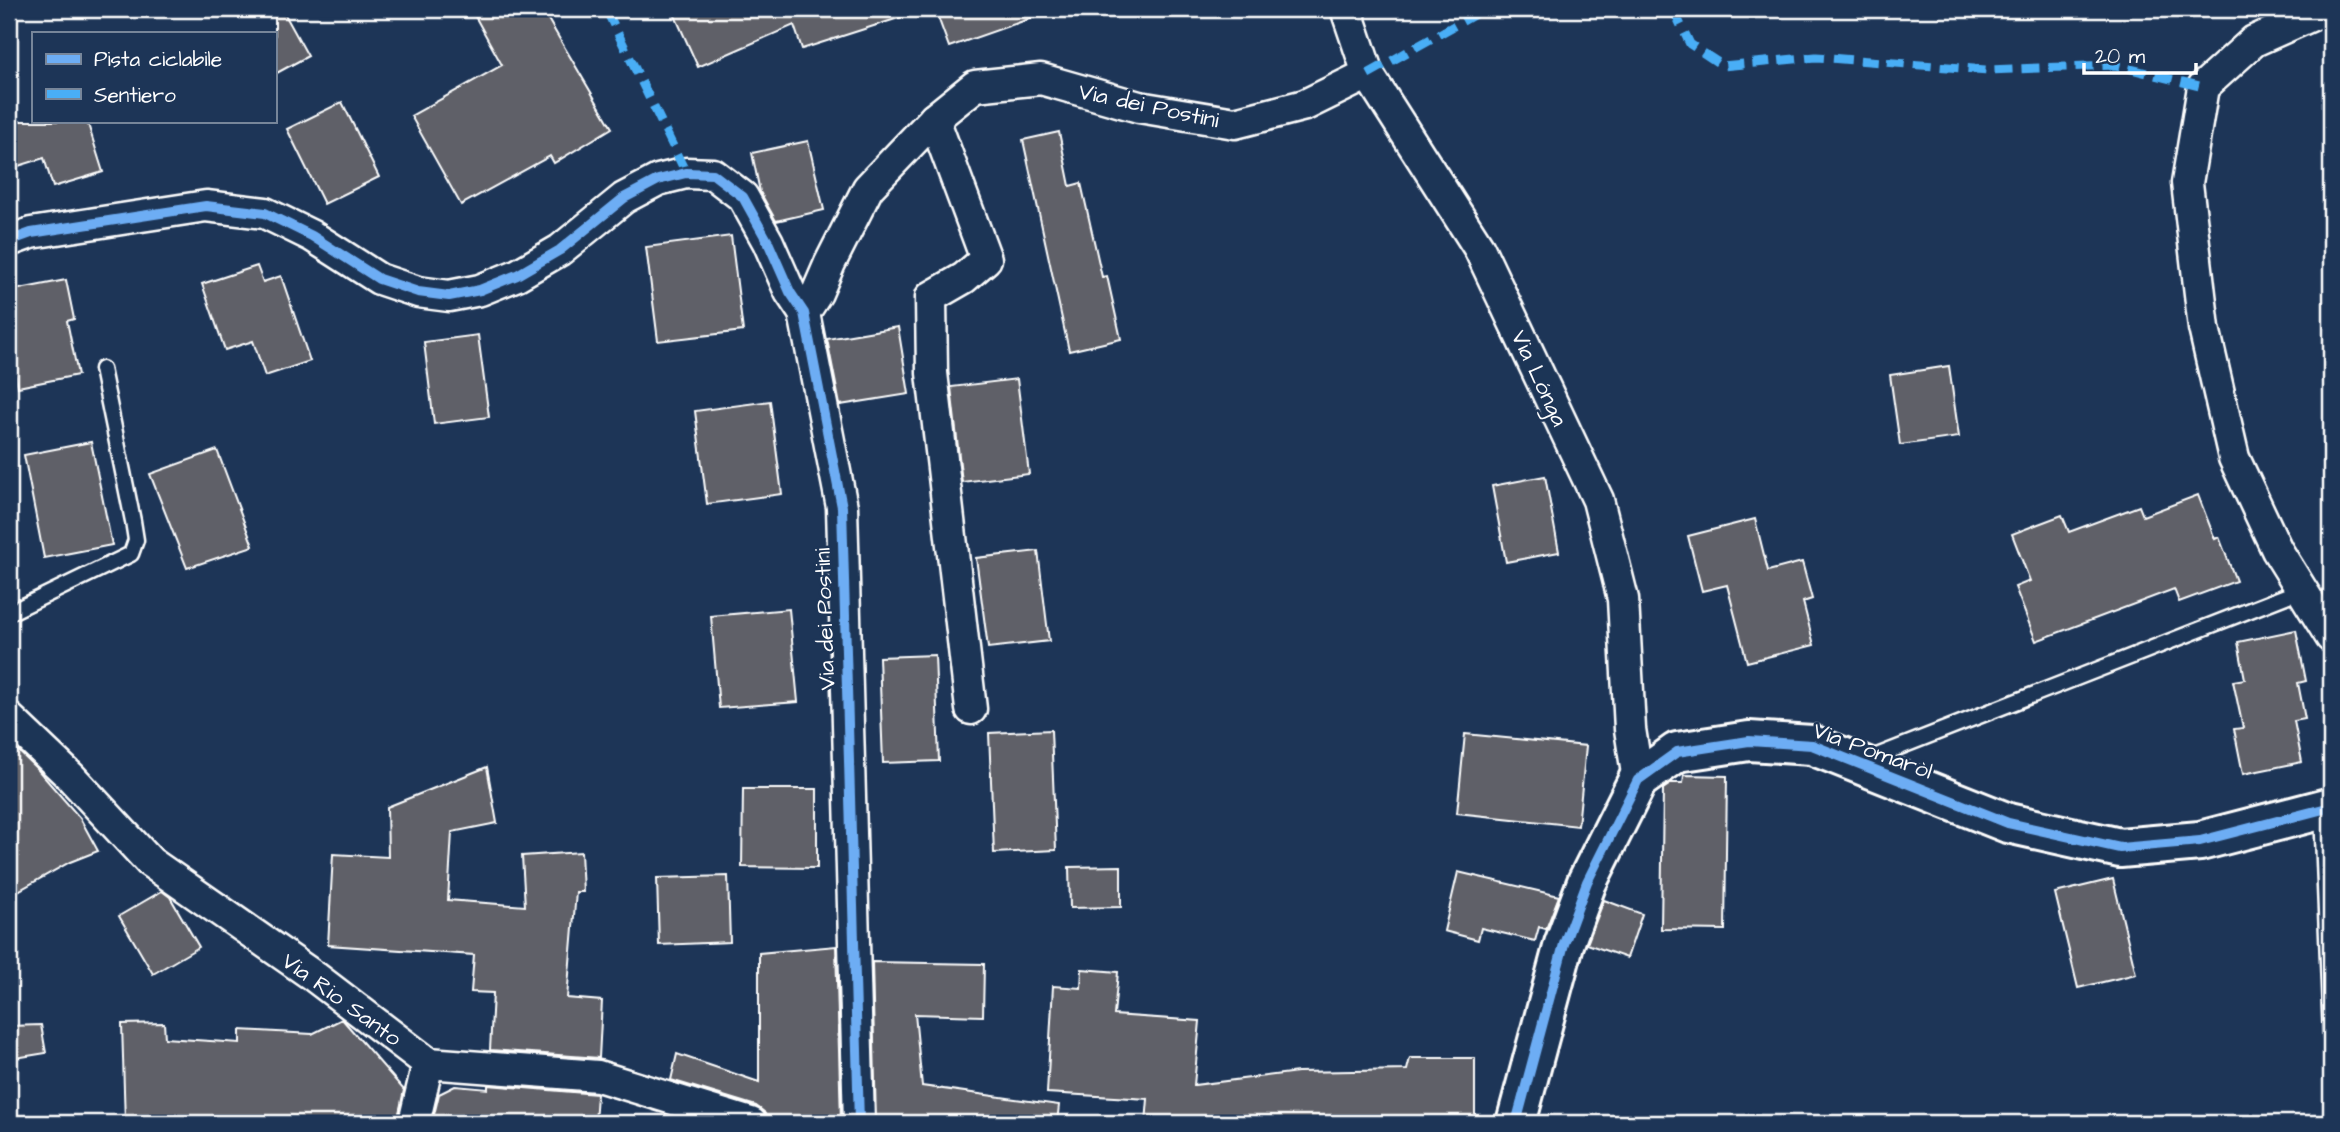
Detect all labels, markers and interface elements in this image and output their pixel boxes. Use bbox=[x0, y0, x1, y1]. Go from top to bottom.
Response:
legend bbox=[32, 32, 276, 122]
scale bar bbox=[2084, 32, 2196, 76]
text: 20 m bbox=[2095, 42, 2146, 71]
text: Pista ciclabile bbox=[94, 45, 222, 74]
street label: Via dei Postini bbox=[1076, 75, 1222, 137]
text: Sentiero bbox=[94, 81, 176, 110]
street label: Via Lónga bbox=[1502, 325, 1575, 432]
street label: Via dei Postini bbox=[807, 547, 843, 691]
street label: Via Pomaròl bbox=[1808, 714, 1937, 787]
street label: Via Rio Santo bbox=[275, 945, 408, 1054]

